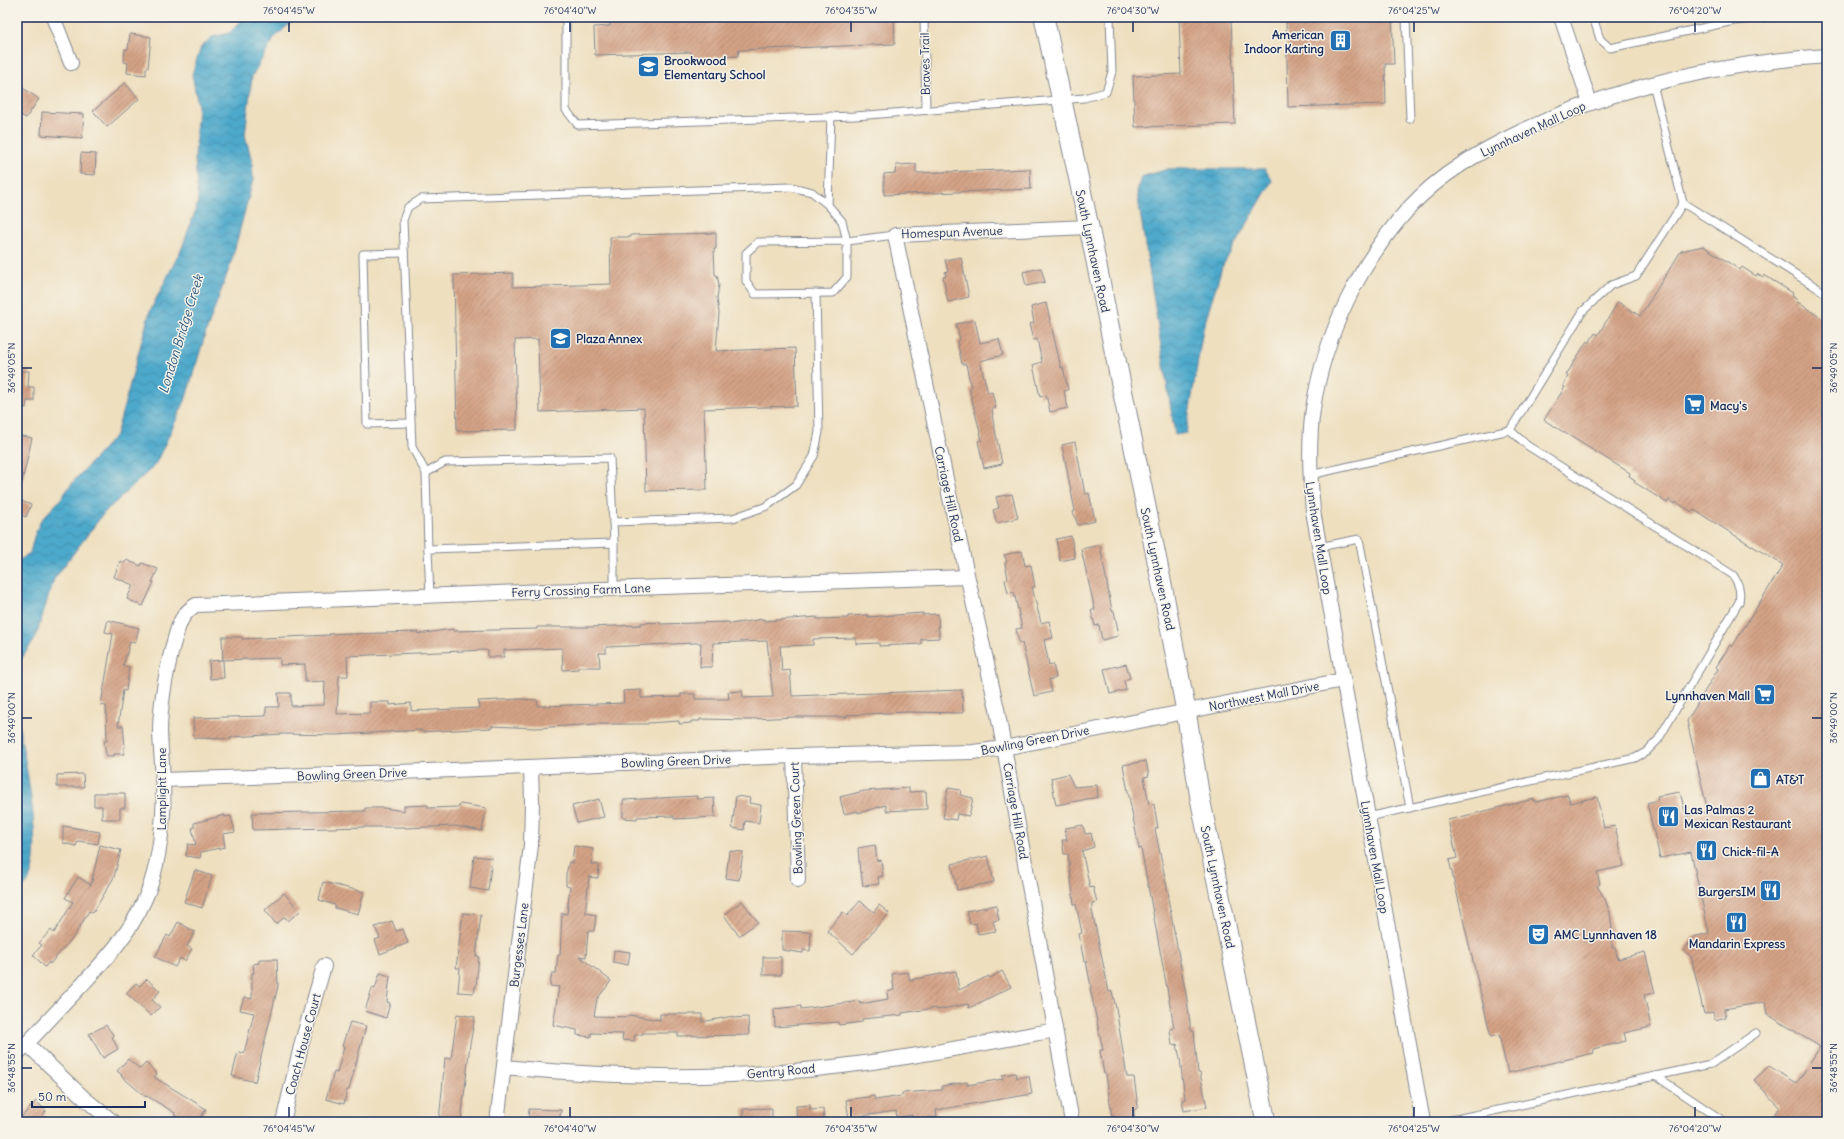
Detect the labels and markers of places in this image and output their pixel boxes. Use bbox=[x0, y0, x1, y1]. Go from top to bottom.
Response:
place label: American Indoor Karting bbox=[1244, 27, 1324, 57]
building icon: American Indoor Karting bbox=[1327, 28, 1353, 54]
place label: Brookwood Elementary School bbox=[664, 53, 766, 83]
school or university icon: Brookwood Elementary School bbox=[636, 54, 662, 80]
school or university icon: Plaza Annex bbox=[547, 325, 573, 351]
place label: Plaza Annex bbox=[576, 331, 642, 346]
supermarket icon: Macy's bbox=[1681, 392, 1707, 418]
place label: Macy's bbox=[1710, 398, 1748, 414]
supermarket icon: Lynnhaven Mall bbox=[1752, 682, 1778, 708]
place label: Lynnhaven Mall bbox=[1665, 688, 1750, 704]
shop icon: AT&T bbox=[1748, 766, 1774, 792]
place label: AT&T bbox=[1776, 772, 1805, 787]
place label: Las Palmas 2 Mexican Restaurant bbox=[1684, 802, 1792, 831]
restaurant icon: Las Palmas 2 Mexican Restaurant bbox=[1655, 803, 1681, 829]
restaurant icon: Chick-fil-A bbox=[1693, 838, 1719, 864]
place label: Chick-fil-A bbox=[1722, 844, 1779, 859]
restaurant icon: BurgersIM bbox=[1758, 878, 1784, 904]
place label: BurgersIM bbox=[1698, 884, 1756, 900]
restaurant icon: Mandarin Express bbox=[1724, 909, 1750, 935]
theatre icon: AMC Lynnhaven 18 bbox=[1526, 921, 1552, 947]
place label: AMC Lynnhaven 18 bbox=[1554, 927, 1657, 943]
place label: Mandarin Express bbox=[1689, 936, 1786, 952]

